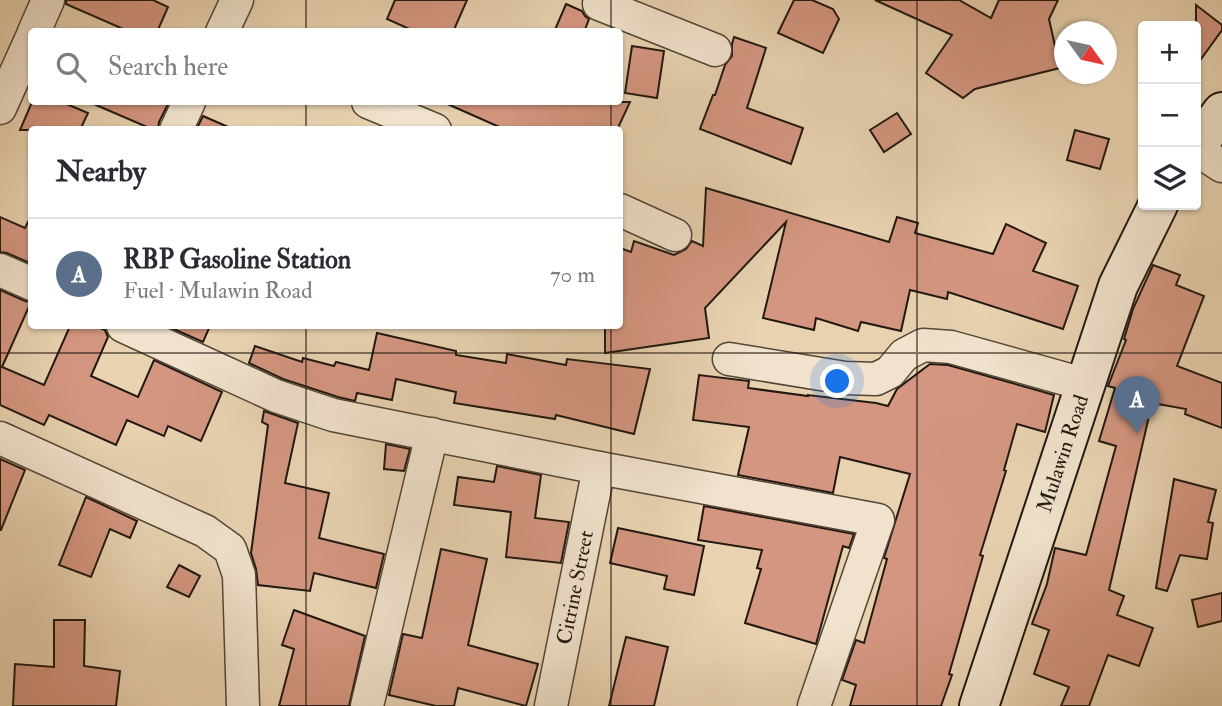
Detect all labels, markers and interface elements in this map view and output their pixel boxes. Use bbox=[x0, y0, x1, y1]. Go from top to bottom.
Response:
north arrow bbox=[1054, 21, 1117, 84]
map controls bbox=[1138, 21, 1201, 210]
button: + bbox=[1138, 21, 1201, 84]
search box bbox=[28, 28, 623, 105]
icon: search bbox=[52, 48, 90, 86]
text: Search here bbox=[108, 51, 228, 83]
button: − bbox=[1138, 84, 1201, 147]
button: layers bbox=[1138, 147, 1201, 210]
text: Nearby bbox=[56, 153, 146, 190]
text: RBP Gasoline Station bbox=[123, 244, 351, 276]
text: A bbox=[72, 260, 86, 289]
text: 70 m bbox=[550, 260, 595, 289]
text: Fuel · Mulawin Road bbox=[123, 276, 312, 305]
your location bbox=[820, 364, 854, 398]
pin: A bbox=[1114, 376, 1160, 434]
street label: Mulawin Road bbox=[1031, 391, 1095, 516]
street label: Citrine Street bbox=[551, 528, 600, 647]

